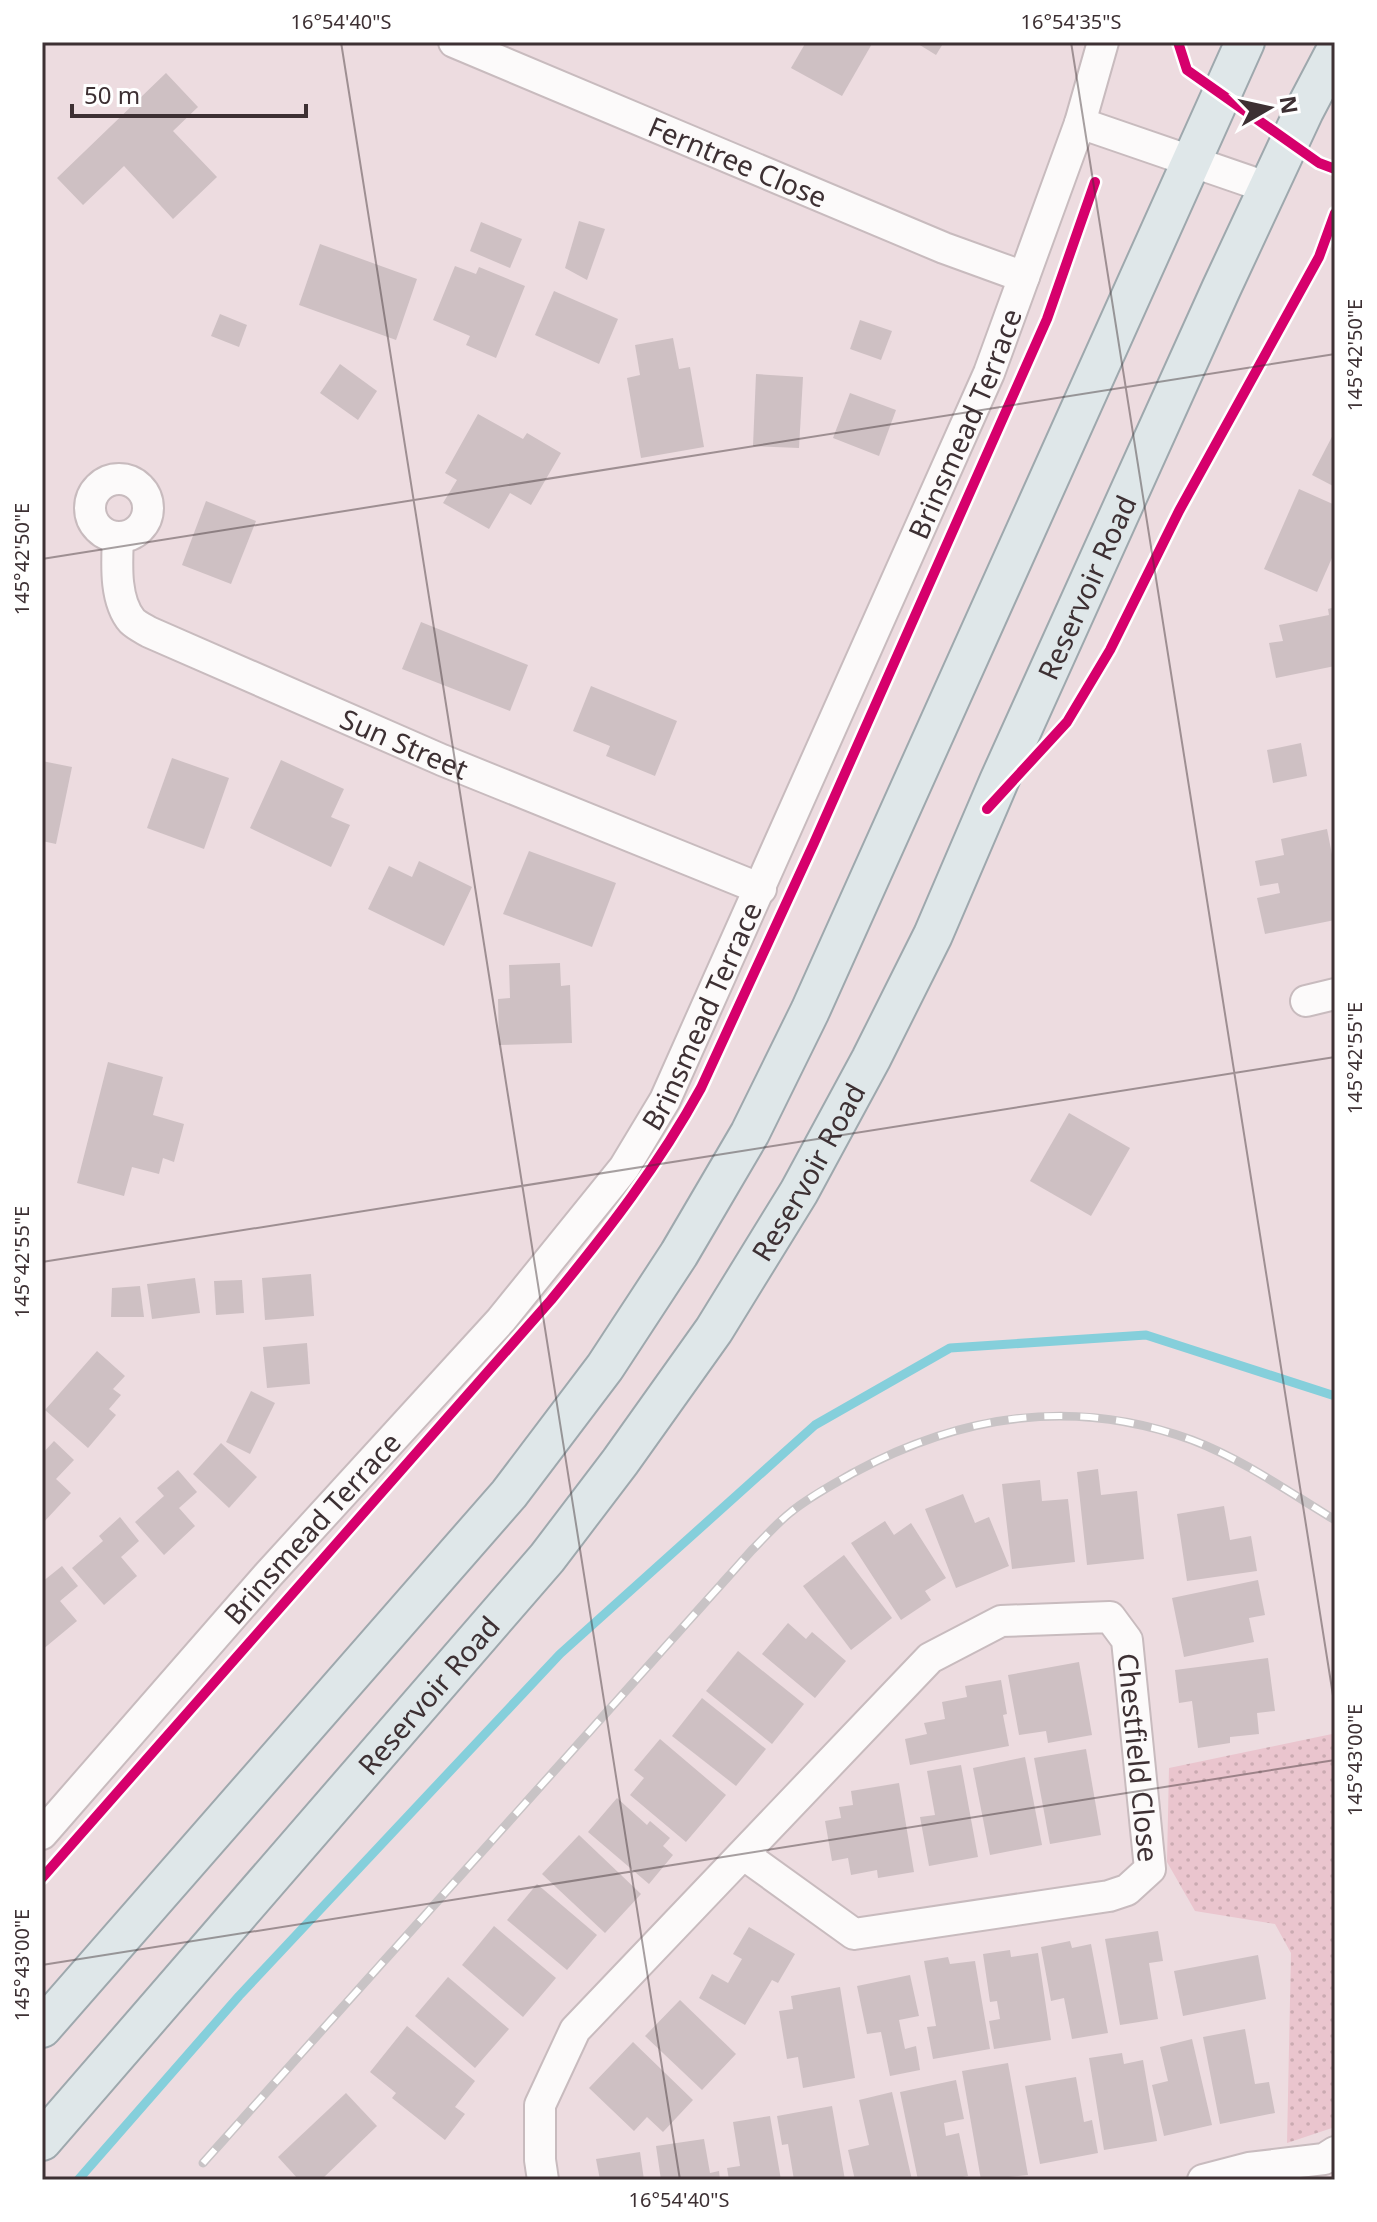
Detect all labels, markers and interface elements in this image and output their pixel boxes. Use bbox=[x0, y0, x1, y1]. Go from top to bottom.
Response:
text: 16°54'40"S bbox=[291, 8, 391, 35]
text: 16°54'35"S bbox=[1021, 8, 1121, 35]
scale bar bbox=[72, 68, 306, 118]
north arrow bbox=[1229, 68, 1309, 148]
text: 50 m bbox=[84, 78, 140, 111]
text: N bbox=[1274, 94, 1306, 116]
street label: Ferntree Close bbox=[643, 107, 833, 216]
text: 145°42'50"E bbox=[1341, 299, 1368, 411]
street label: Brinsmead Terrace bbox=[899, 303, 1030, 545]
street label: Reservoir Road bbox=[1028, 489, 1145, 686]
text: 145°42'50"E bbox=[8, 503, 35, 615]
street label: Sun Street bbox=[335, 699, 474, 788]
street label: Brinsmead Terrace bbox=[632, 896, 770, 1137]
text: 145°42'55"E bbox=[1341, 1002, 1368, 1114]
street label: Reservoir Road bbox=[742, 1076, 873, 1268]
text: 145°42'55"E bbox=[8, 1206, 35, 1318]
street label: Brinsmead Terrace bbox=[215, 1424, 409, 1632]
street label: Reservoir Road bbox=[349, 1608, 508, 1783]
street label: Chestfield Close bbox=[1109, 1651, 1168, 1864]
text: 145°43'00"E bbox=[1341, 1704, 1368, 1816]
text: 145°43'00"E bbox=[8, 1909, 35, 2021]
text: 16°54'40"S bbox=[629, 2186, 729, 2213]

